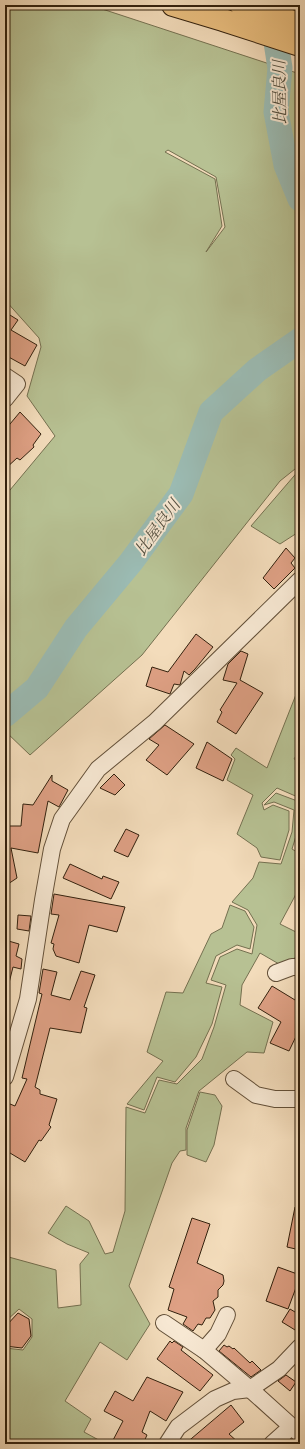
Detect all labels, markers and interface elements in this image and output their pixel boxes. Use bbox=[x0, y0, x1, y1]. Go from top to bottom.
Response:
water label: 比屋良川 bbox=[269, 58, 291, 124]
water label: 比屋良川 bbox=[131, 494, 186, 559]

